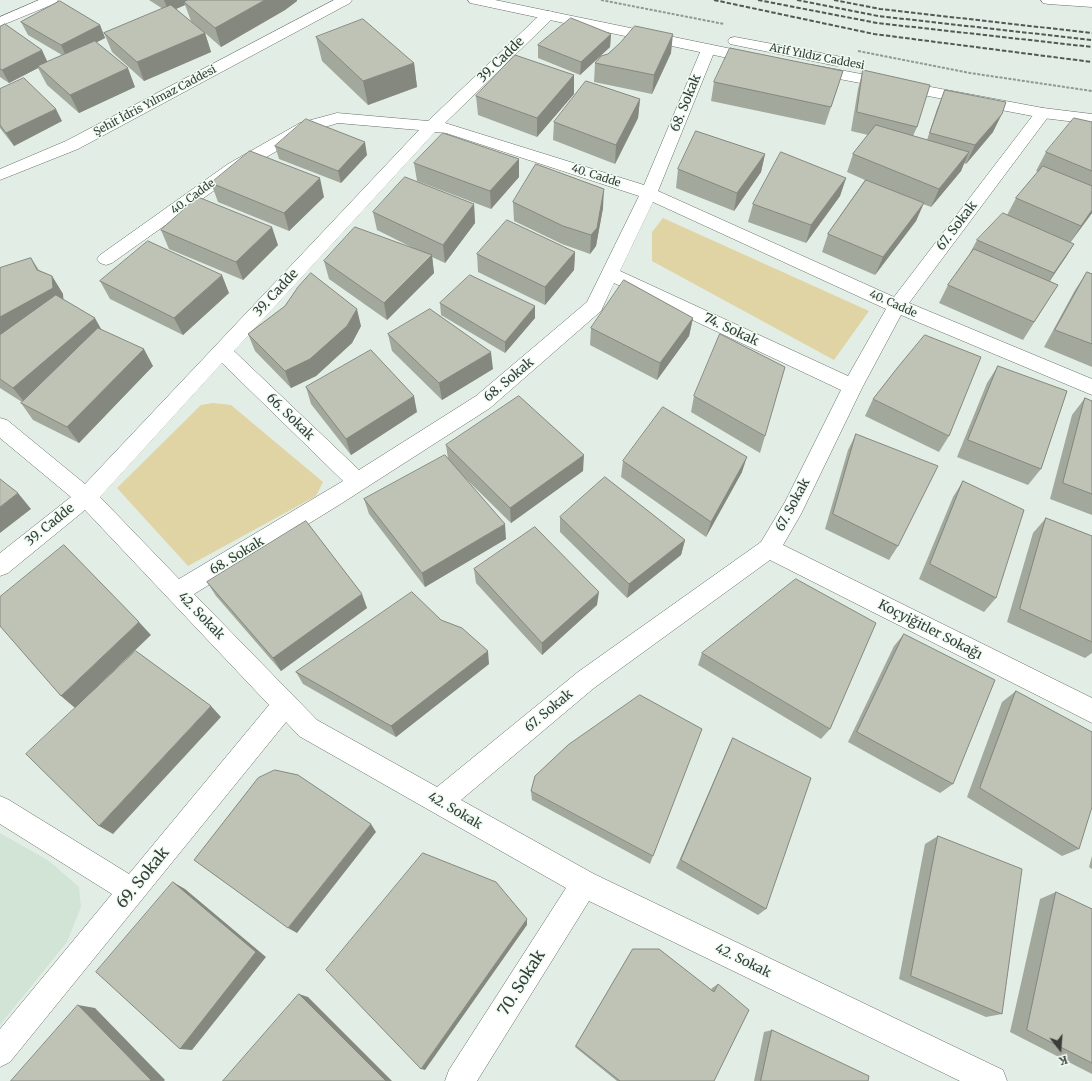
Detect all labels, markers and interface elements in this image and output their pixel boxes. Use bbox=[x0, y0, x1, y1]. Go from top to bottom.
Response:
street label: 39. Cadde bbox=[475, 34, 527, 86]
street label: Arif Yıldız Caddesi bbox=[768, 41, 866, 73]
street label: Şehit İdris Yılmaz Caddesi bbox=[91, 63, 219, 139]
street label: 68. Sokak bbox=[667, 72, 705, 134]
street label: 40. Cadde bbox=[570, 162, 622, 190]
street label: 40. Cadde bbox=[168, 177, 218, 217]
street label: 67. Sokak bbox=[933, 198, 981, 254]
street label: 39. Cadde bbox=[250, 266, 302, 320]
street label: 40. Cadde bbox=[867, 288, 919, 320]
street label: 74. Sokak bbox=[701, 310, 761, 350]
street label: 68. Sokak bbox=[481, 355, 537, 405]
street label: 66. Sokak bbox=[263, 390, 317, 444]
street label: 67. Sokak bbox=[773, 476, 813, 534]
street label: 39. Cadde bbox=[22, 501, 78, 549]
street label: 68. Sokak bbox=[207, 534, 267, 578]
street label: 42. Sokak bbox=[174, 589, 228, 643]
street label: Koçyiğitler Sokağı bbox=[875, 597, 985, 663]
street label: 67. Sokak bbox=[522, 686, 576, 736]
street label: 42. Sokak bbox=[425, 789, 485, 833]
street label: 69. Sokak bbox=[112, 843, 174, 913]
street label: 42. Sokak bbox=[713, 941, 773, 981]
street label: 70. Sokak bbox=[494, 947, 550, 1019]
north arrow bbox=[1040, 1029, 1080, 1069]
text: K bbox=[1058, 1053, 1069, 1068]

